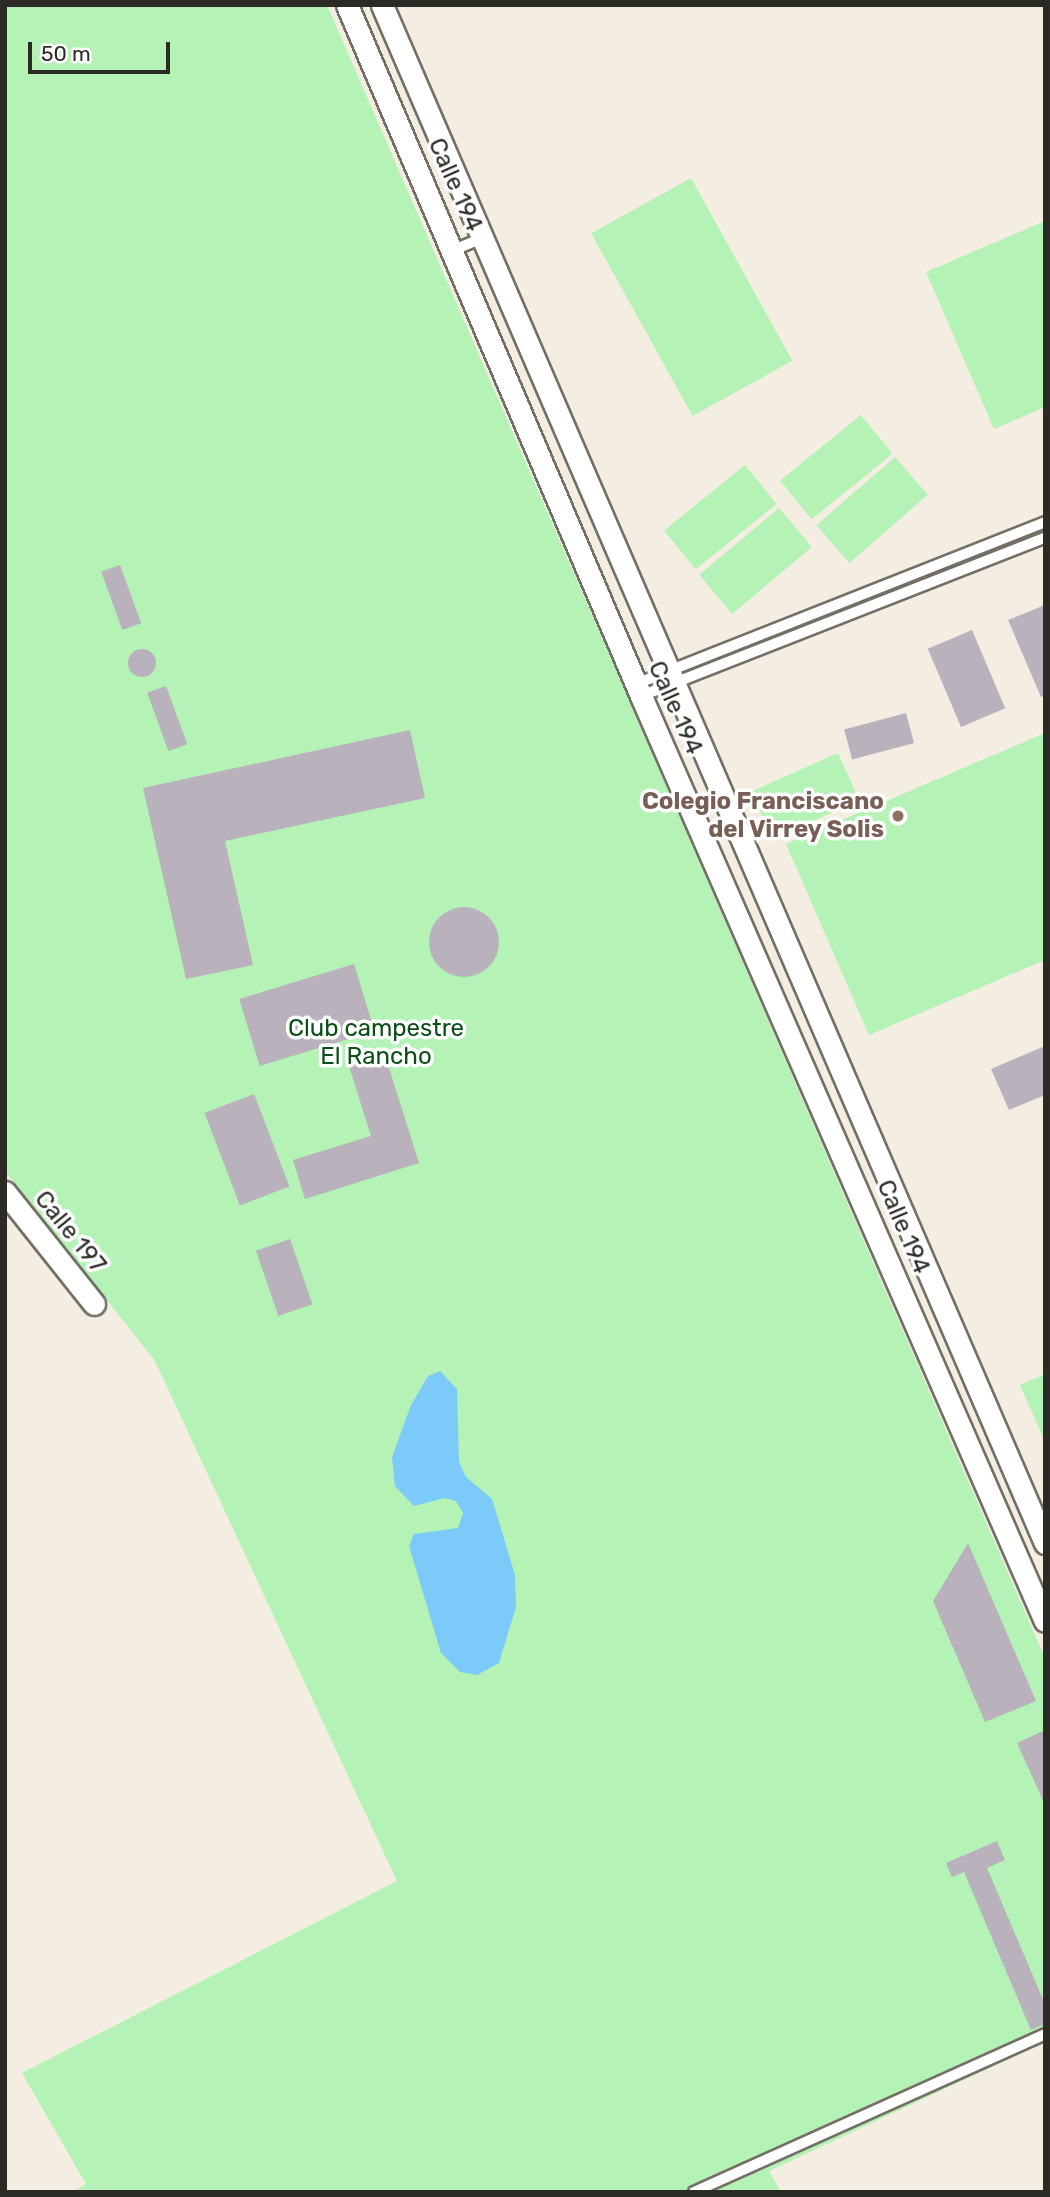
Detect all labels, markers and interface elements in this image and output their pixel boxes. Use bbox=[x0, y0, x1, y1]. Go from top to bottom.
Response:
scale bar bbox=[32, 28, 173, 72]
text: 50 m bbox=[41, 41, 91, 66]
street label: Calle 194 bbox=[422, 134, 488, 236]
street label: Calle 194 bbox=[642, 657, 708, 759]
place label: Colegio Franciscano del Virrey Solis bbox=[642, 788, 884, 844]
marker: Colegio Franciscano del Virrey Solis bbox=[890, 808, 906, 824]
park label: Club campestre El Rancho bbox=[288, 1015, 464, 1071]
street label: Calle 194 bbox=[870, 1176, 936, 1278]
street label: Calle 197 bbox=[28, 1185, 112, 1279]

